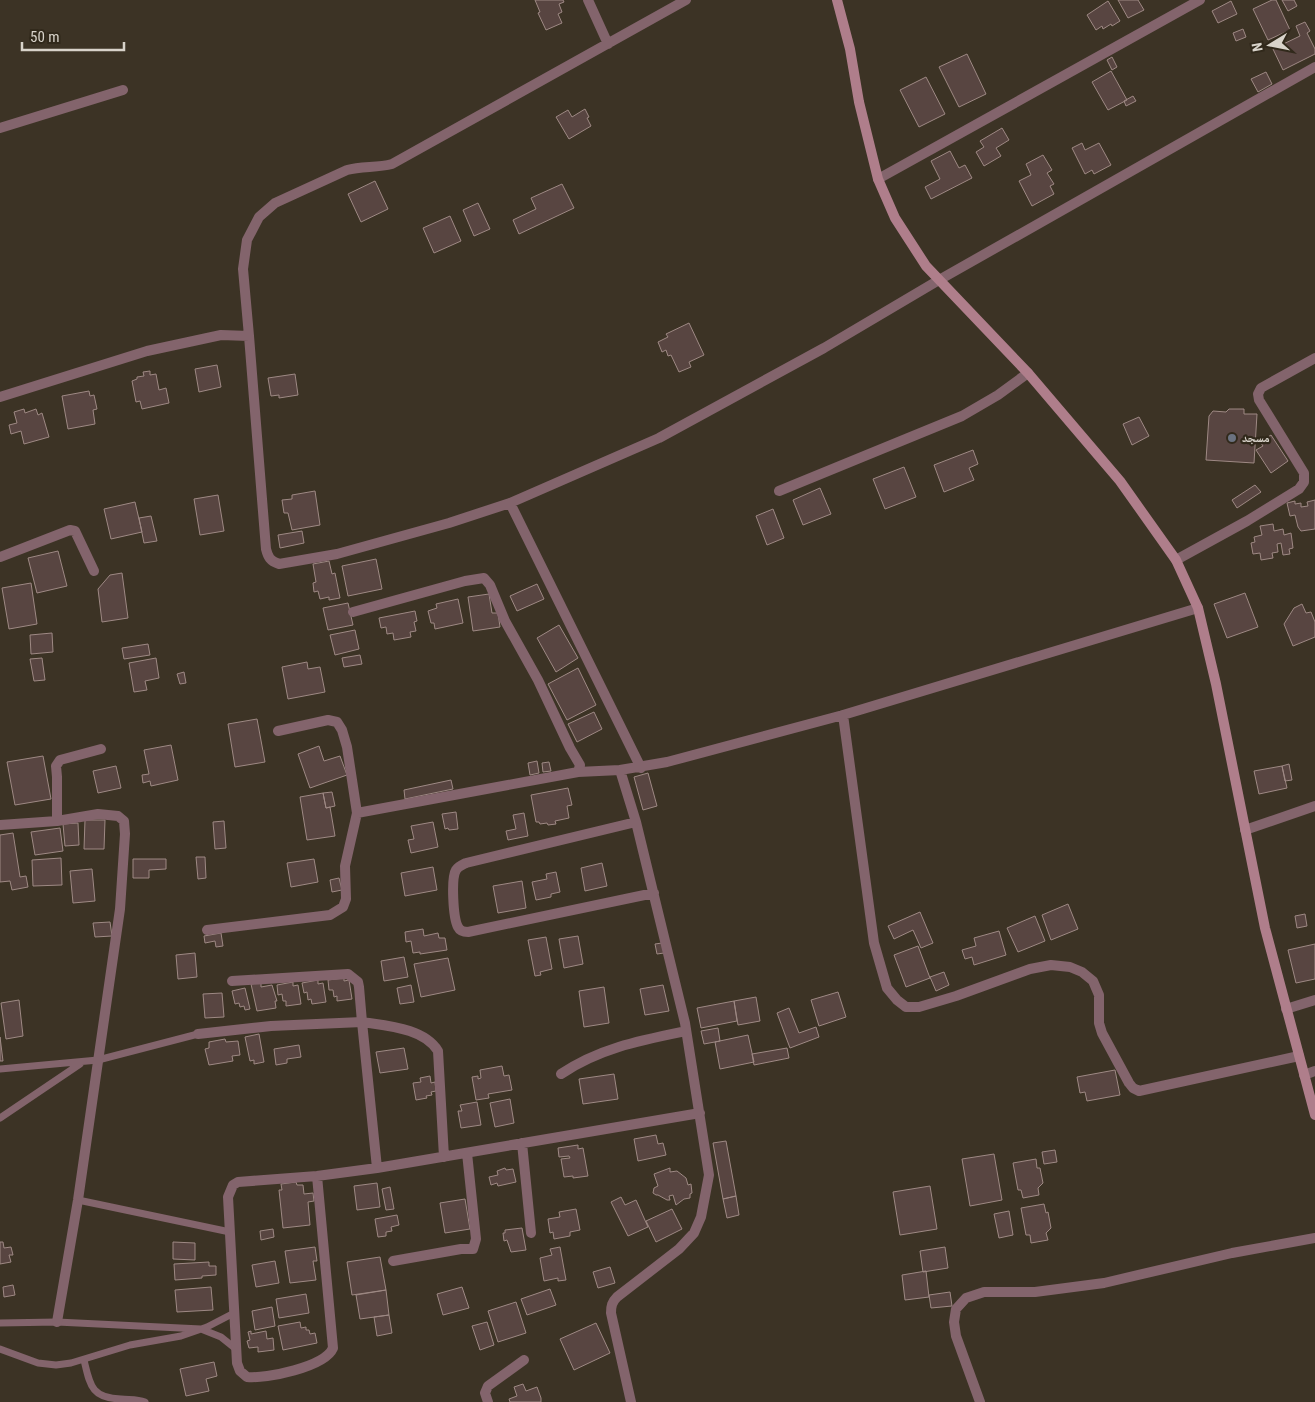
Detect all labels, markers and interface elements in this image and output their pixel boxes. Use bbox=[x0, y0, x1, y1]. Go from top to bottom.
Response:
scale bar bbox=[22, 20, 125, 52]
north arrow bbox=[1245, 20, 1295, 70]
text: 50 m bbox=[30, 28, 60, 46]
text: N bbox=[1249, 42, 1266, 53]
place label: مسجد bbox=[1242, 431, 1270, 445]
marker: مسجد bbox=[1226, 432, 1238, 444]

